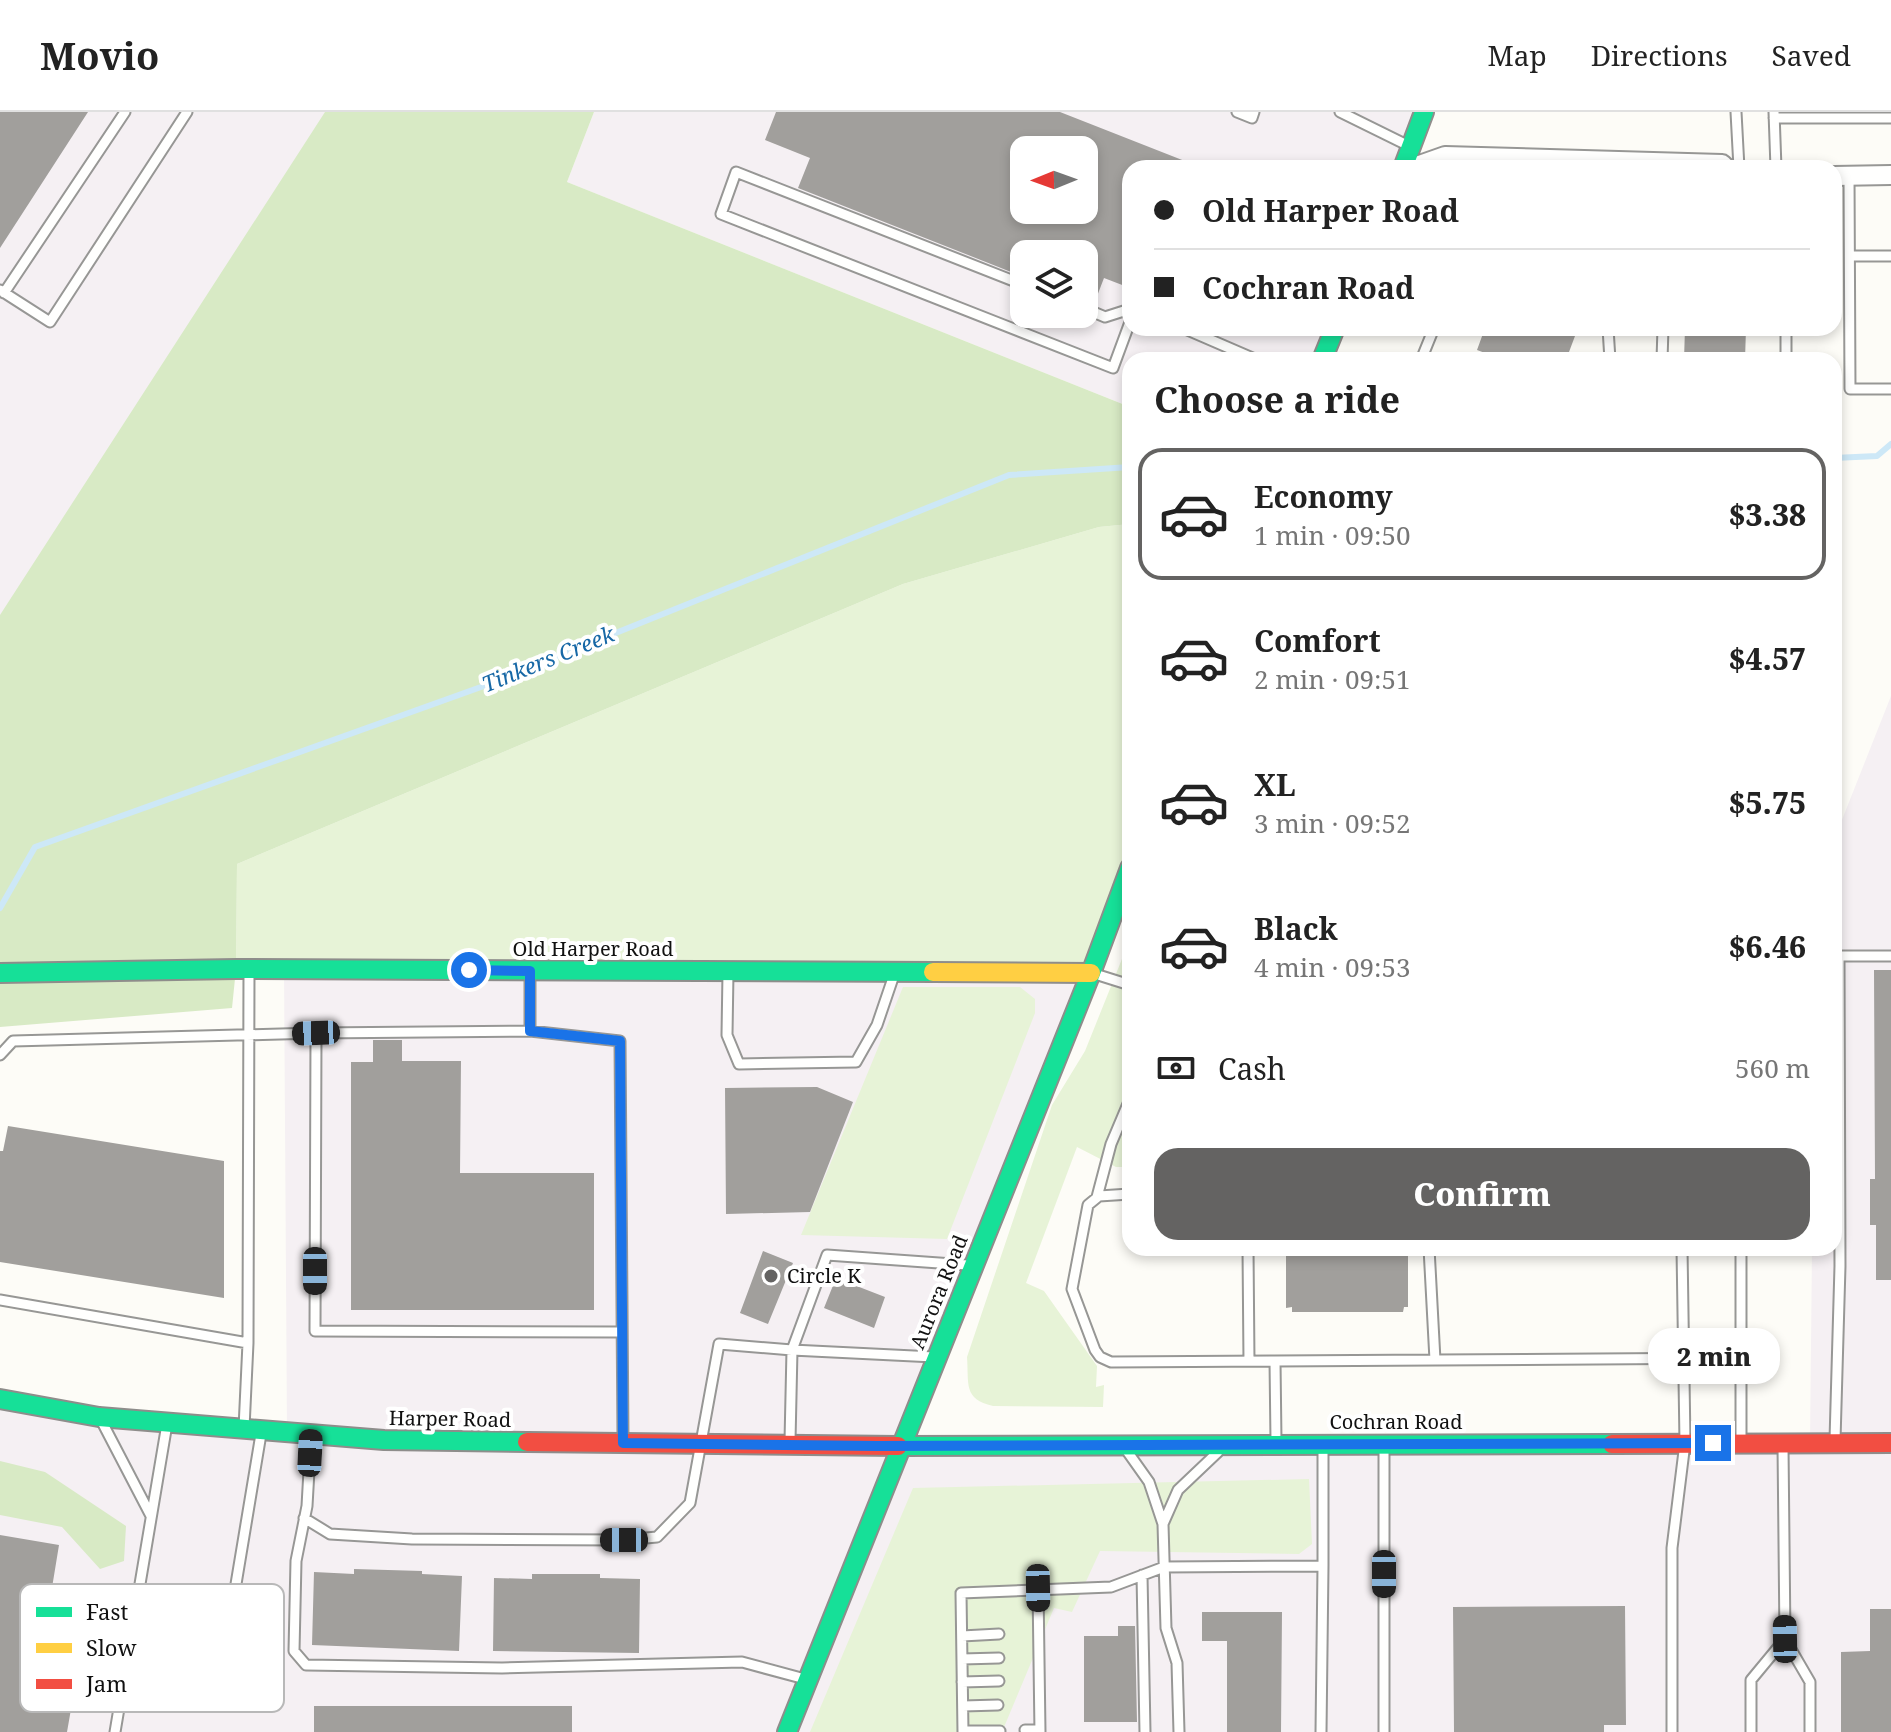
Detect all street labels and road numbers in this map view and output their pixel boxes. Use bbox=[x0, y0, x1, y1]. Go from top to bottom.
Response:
street label: Old Harper Road bbox=[513, 935, 673, 962]
street label: Aurora Road bbox=[903, 1231, 974, 1353]
street label: Harper Road bbox=[389, 1404, 511, 1433]
street label: Cochran Road bbox=[1330, 1408, 1462, 1435]

